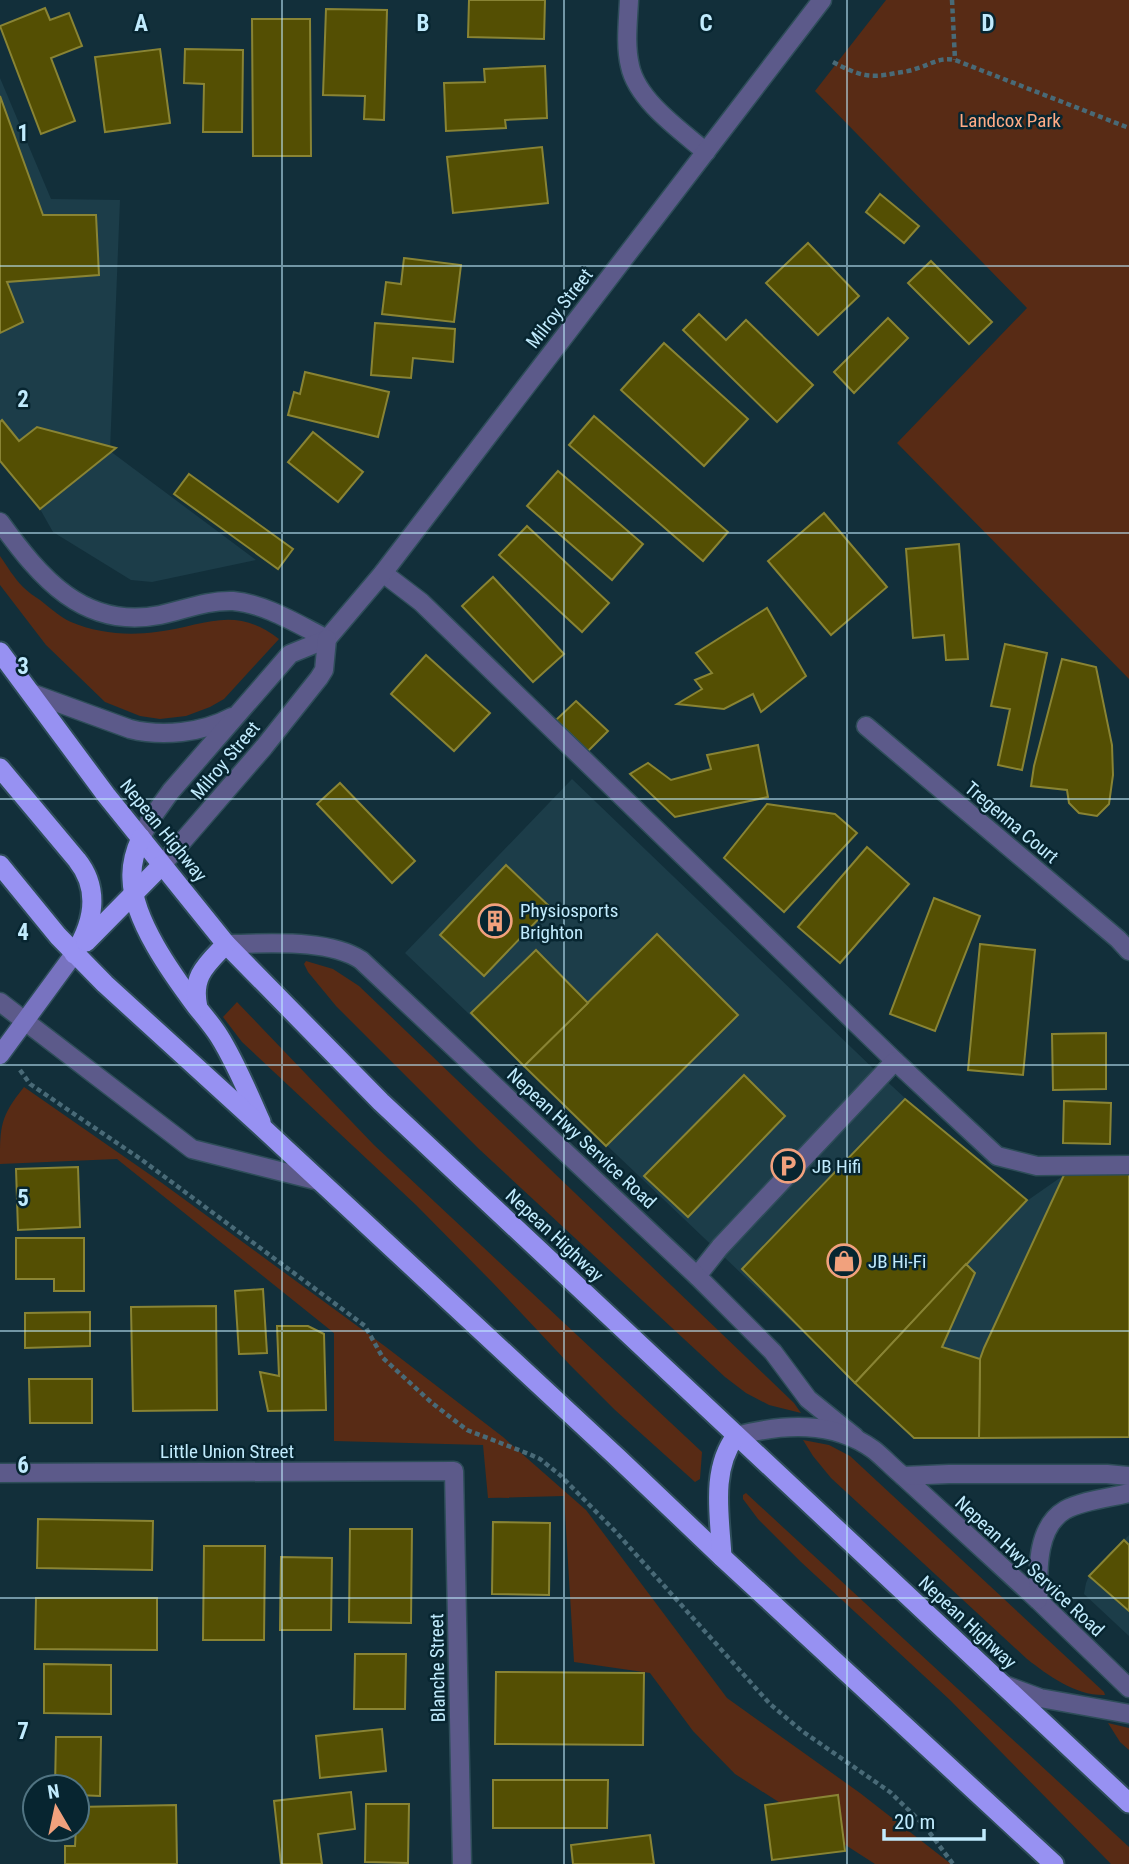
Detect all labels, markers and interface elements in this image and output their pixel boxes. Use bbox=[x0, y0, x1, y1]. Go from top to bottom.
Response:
text: A bbox=[134, 10, 148, 37]
text: B bbox=[417, 10, 429, 37]
text: C bbox=[699, 10, 713, 37]
text: D bbox=[982, 10, 995, 37]
park label: Landcox Park bbox=[959, 109, 1061, 132]
text: 1 bbox=[17, 120, 29, 147]
street label: Milroy Street bbox=[521, 264, 598, 353]
text: 2 bbox=[17, 386, 29, 413]
text: 3 bbox=[17, 653, 29, 680]
street label: Milroy Street bbox=[186, 717, 265, 804]
street label: Nepean Highway bbox=[115, 774, 212, 886]
street label: Tregenna Court bbox=[960, 777, 1063, 868]
place label: Physiosports Brighton bbox=[520, 899, 618, 944]
building icon: Physiosports Brighton bbox=[476, 902, 514, 940]
text: 4 bbox=[17, 919, 29, 946]
street label: Nepean Hwy Service Road bbox=[502, 1063, 661, 1213]
parking icon: JB Hifi bbox=[769, 1147, 807, 1185]
place label: JB Hifi bbox=[812, 1155, 861, 1178]
street label: Nepean Highway bbox=[501, 1184, 608, 1287]
text: 5 bbox=[17, 1185, 29, 1212]
shop icon: JB Hi-Fi bbox=[825, 1242, 863, 1280]
place label: JB Hi-Fi bbox=[868, 1250, 926, 1273]
street label: Little Union Street bbox=[160, 1440, 294, 1463]
text: 6 bbox=[17, 1452, 29, 1479]
street label: Nepean Hwy Service Road bbox=[950, 1491, 1109, 1641]
street label: Nepean Highway bbox=[914, 1571, 1021, 1674]
street label: Blanche Street bbox=[425, 1613, 450, 1723]
text: 7 bbox=[17, 1718, 29, 1745]
north arrow bbox=[21, 1773, 91, 1843]
text: N bbox=[46, 1779, 61, 1804]
scale bar bbox=[884, 1798, 984, 1842]
text: 20 m bbox=[894, 1810, 935, 1834]

